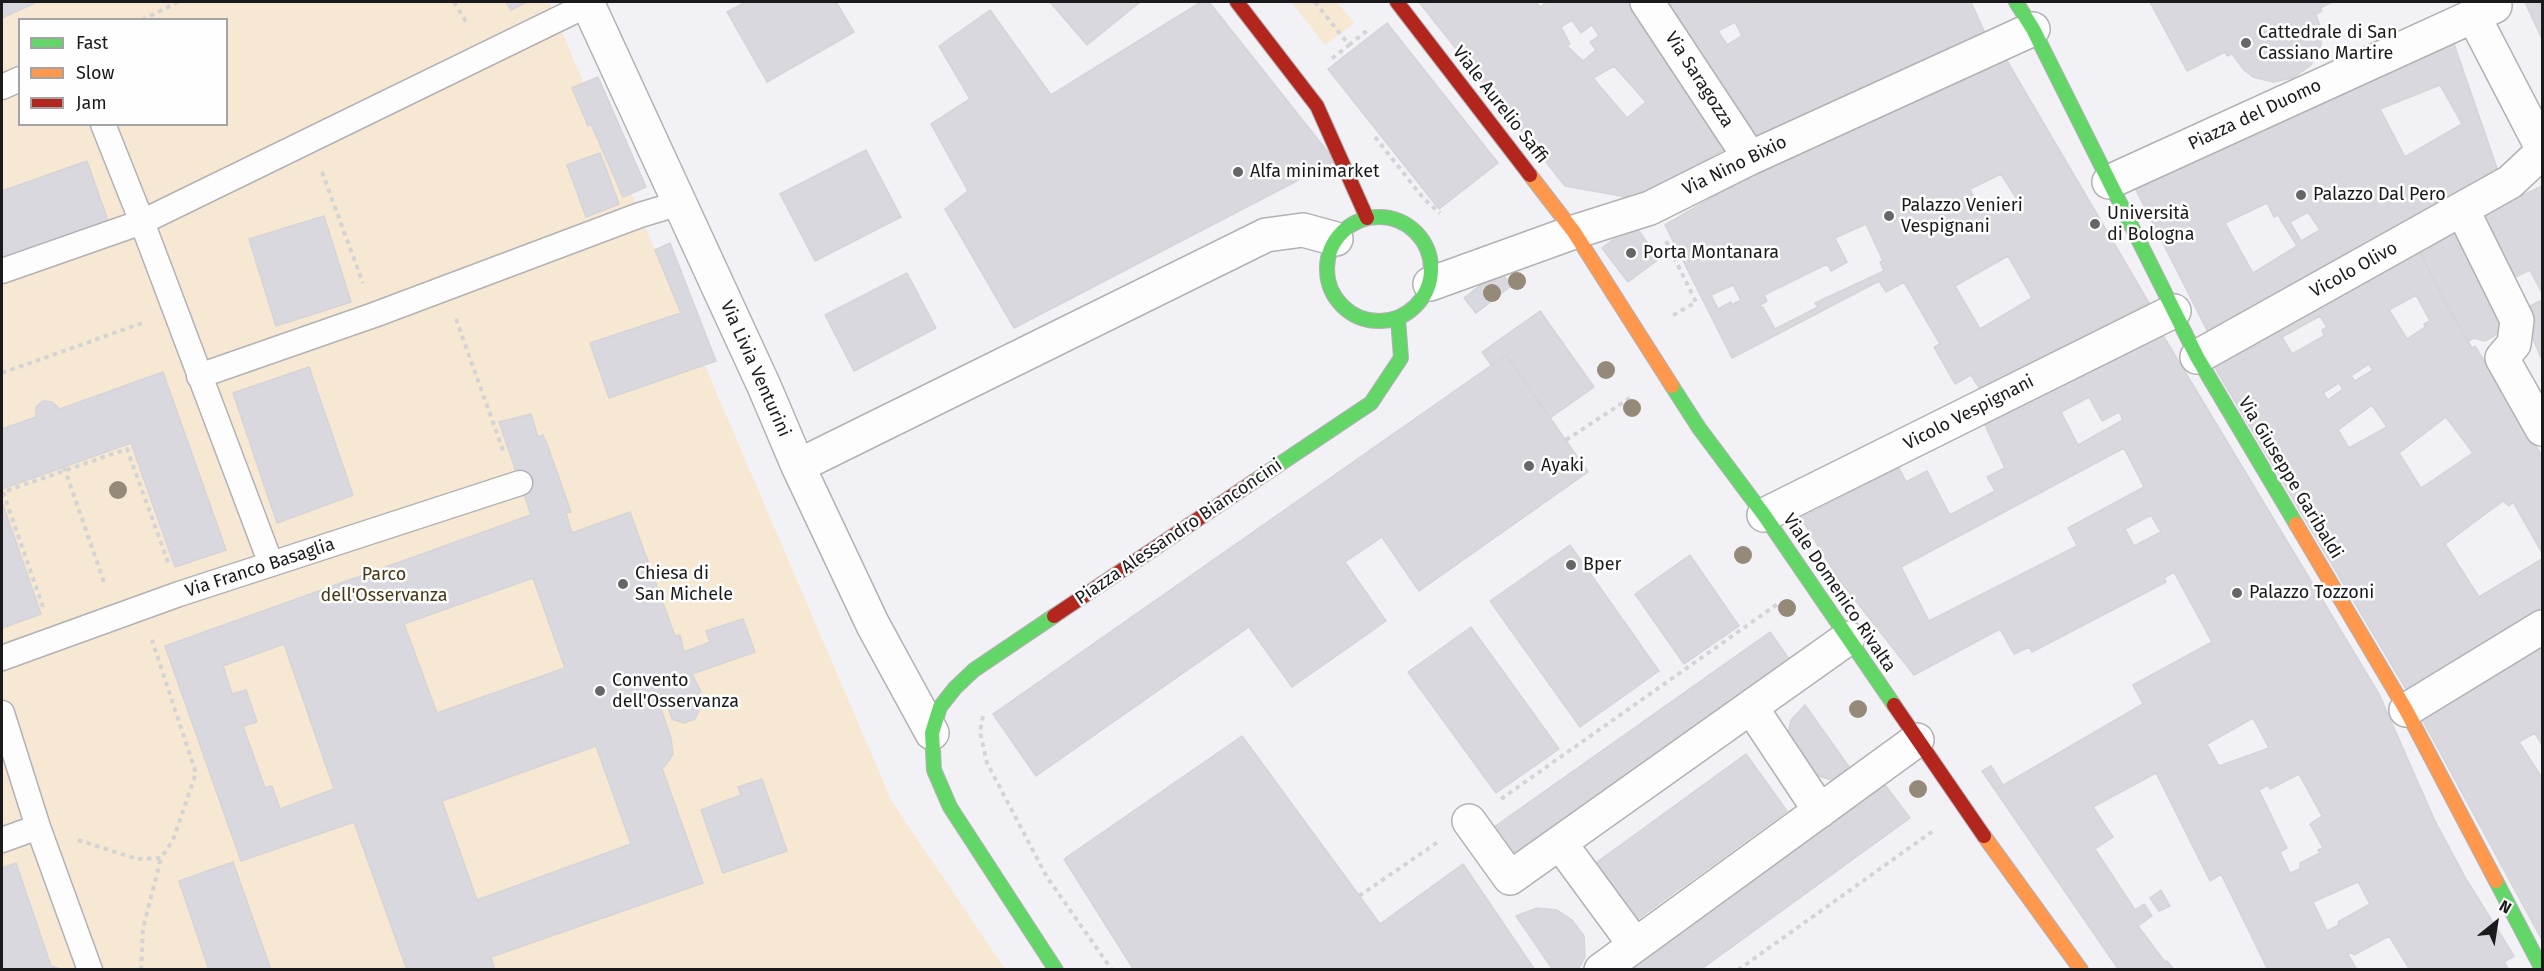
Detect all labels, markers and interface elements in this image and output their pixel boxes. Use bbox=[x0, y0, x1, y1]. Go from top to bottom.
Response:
legend bbox=[18, 18, 228, 126]
place label: Cattedrale di San Cassiano Martire bbox=[2258, 22, 2397, 64]
street label: Via Saragozza bbox=[1660, 28, 1738, 132]
text: Fast bbox=[76, 32, 108, 54]
marker: Cattedrale di San Cassiano Martire bbox=[2239, 36, 2253, 50]
street label: Viale Aurelio Saffi bbox=[1447, 42, 1553, 168]
text: Slow bbox=[76, 62, 114, 84]
street label: Piazza del Duomo bbox=[2185, 75, 2325, 155]
text: Jam bbox=[76, 92, 107, 114]
street label: Via Nino Bixio bbox=[1679, 131, 1791, 201]
place label: Alfa minimarket bbox=[1250, 161, 1379, 183]
marker: Alfa minimarket bbox=[1231, 165, 1245, 179]
place label: Palazzo Dal Pero bbox=[2313, 184, 2446, 206]
marker: Palazzo Dal Pero bbox=[2294, 188, 2308, 202]
place label: Palazzo Venieri Vespignani bbox=[1901, 195, 2023, 238]
place label: Università di Bologna bbox=[2107, 203, 2194, 246]
marker: Palazzo Venieri Vespignani bbox=[1882, 209, 1896, 223]
marker: Università di Bologna bbox=[2088, 217, 2102, 231]
street label: Vicolo Olivo bbox=[2307, 237, 2401, 303]
place label: Porta Montanara bbox=[1643, 242, 1779, 264]
marker: Porta Montanara bbox=[1624, 246, 1638, 260]
street label: Via Livia Venturini bbox=[715, 298, 795, 440]
street label: Vicolo Vespignani bbox=[1900, 371, 2038, 455]
street label: Via Giuseppe Garibaldi bbox=[2233, 393, 2347, 563]
street label: Piazza Alessandro Bianconcini bbox=[1071, 455, 1287, 609]
place label: Ayaki bbox=[1541, 455, 1584, 477]
marker: Ayaki bbox=[1522, 459, 1536, 473]
street label: Viale Domenico Rivalta bbox=[1778, 510, 1900, 676]
street label: Via Franco Basaglia bbox=[183, 534, 337, 602]
place label: Bper bbox=[1583, 554, 1621, 576]
marker: Bper bbox=[1564, 558, 1578, 572]
place label: Chiesa di San Michele bbox=[635, 563, 733, 606]
park label: Parco dell'Osservanza bbox=[321, 564, 447, 606]
marker: Chiesa di San Michele bbox=[616, 577, 630, 591]
place label: Palazzo Tozzoni bbox=[2249, 582, 2374, 604]
marker: Palazzo Tozzoni bbox=[2230, 586, 2244, 600]
place label: Convento dell'Osservanza bbox=[612, 670, 739, 712]
marker: Convento dell'Osservanza bbox=[593, 684, 607, 698]
north arrow bbox=[2466, 893, 2526, 953]
text: N bbox=[2496, 896, 2515, 918]

